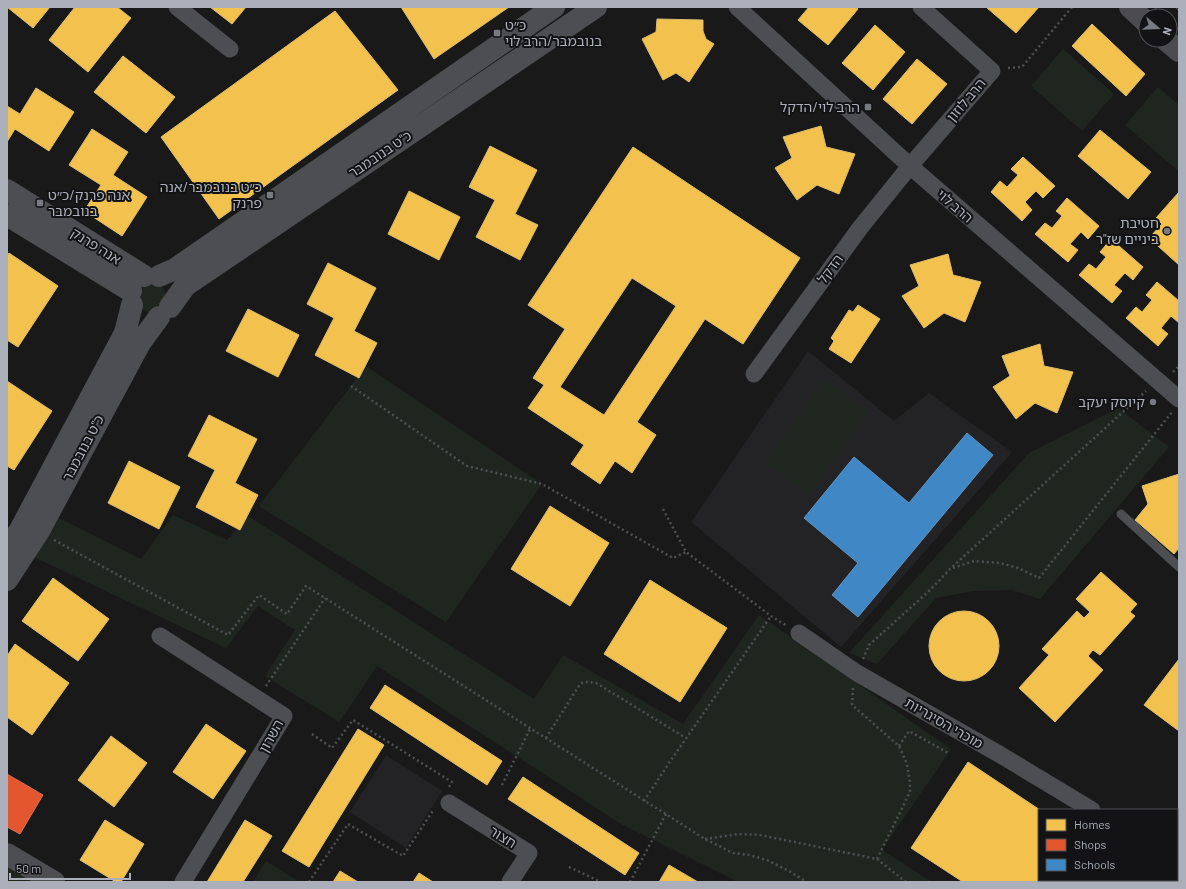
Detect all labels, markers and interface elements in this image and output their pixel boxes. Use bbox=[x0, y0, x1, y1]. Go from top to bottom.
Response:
north arrow bbox=[1138, 8, 1178, 48]
place label: כ״ט בנובמבר/הרב לוי bbox=[505, 16, 602, 49]
text: N bbox=[1161, 26, 1175, 37]
marker: כ״ט בנובמבר/הרב לוי bbox=[492, 28, 502, 38]
street label: הרב לוזון bbox=[943, 75, 989, 125]
place label: הרב לוי/הדקל bbox=[780, 98, 860, 115]
marker: הרב לוי/הדקל bbox=[863, 102, 873, 112]
street label: כ"ט בנובמבר bbox=[345, 126, 414, 181]
place label: כ״ט בנובמבר/אנה פרנק bbox=[160, 178, 262, 211]
street label: הרב לוי bbox=[934, 185, 977, 226]
place label: אנה פרנק/כ״ט בנובמבר bbox=[48, 186, 130, 219]
marker: כ״ט בנובמבר/אנה פרנק bbox=[265, 190, 275, 200]
marker: אנה פרנק/כ״ט בנובמבר bbox=[35, 198, 45, 208]
place label: חטיבת ביניים שז"ר bbox=[1096, 214, 1159, 247]
street label: אנה פרנק bbox=[68, 224, 124, 268]
marker: חטיבת ביניים שז"ר bbox=[1162, 226, 1172, 236]
street label: הדקל bbox=[813, 251, 846, 287]
place label: קיוסק יעקב bbox=[1078, 393, 1145, 410]
marker: קיוסק יעקב bbox=[1148, 397, 1158, 407]
street label: כ"ט בנובמבר bbox=[58, 412, 107, 484]
street label: מוכרי הסיגריות bbox=[902, 693, 986, 752]
street label: השרון bbox=[255, 716, 286, 755]
legend bbox=[1038, 809, 1178, 881]
text: Homes bbox=[1074, 817, 1111, 831]
street label: חצור bbox=[487, 822, 520, 851]
text: Shops bbox=[1074, 837, 1107, 851]
scale bar bbox=[10, 855, 130, 881]
text: Schools bbox=[1074, 857, 1115, 871]
text: 50 m bbox=[16, 861, 41, 875]

